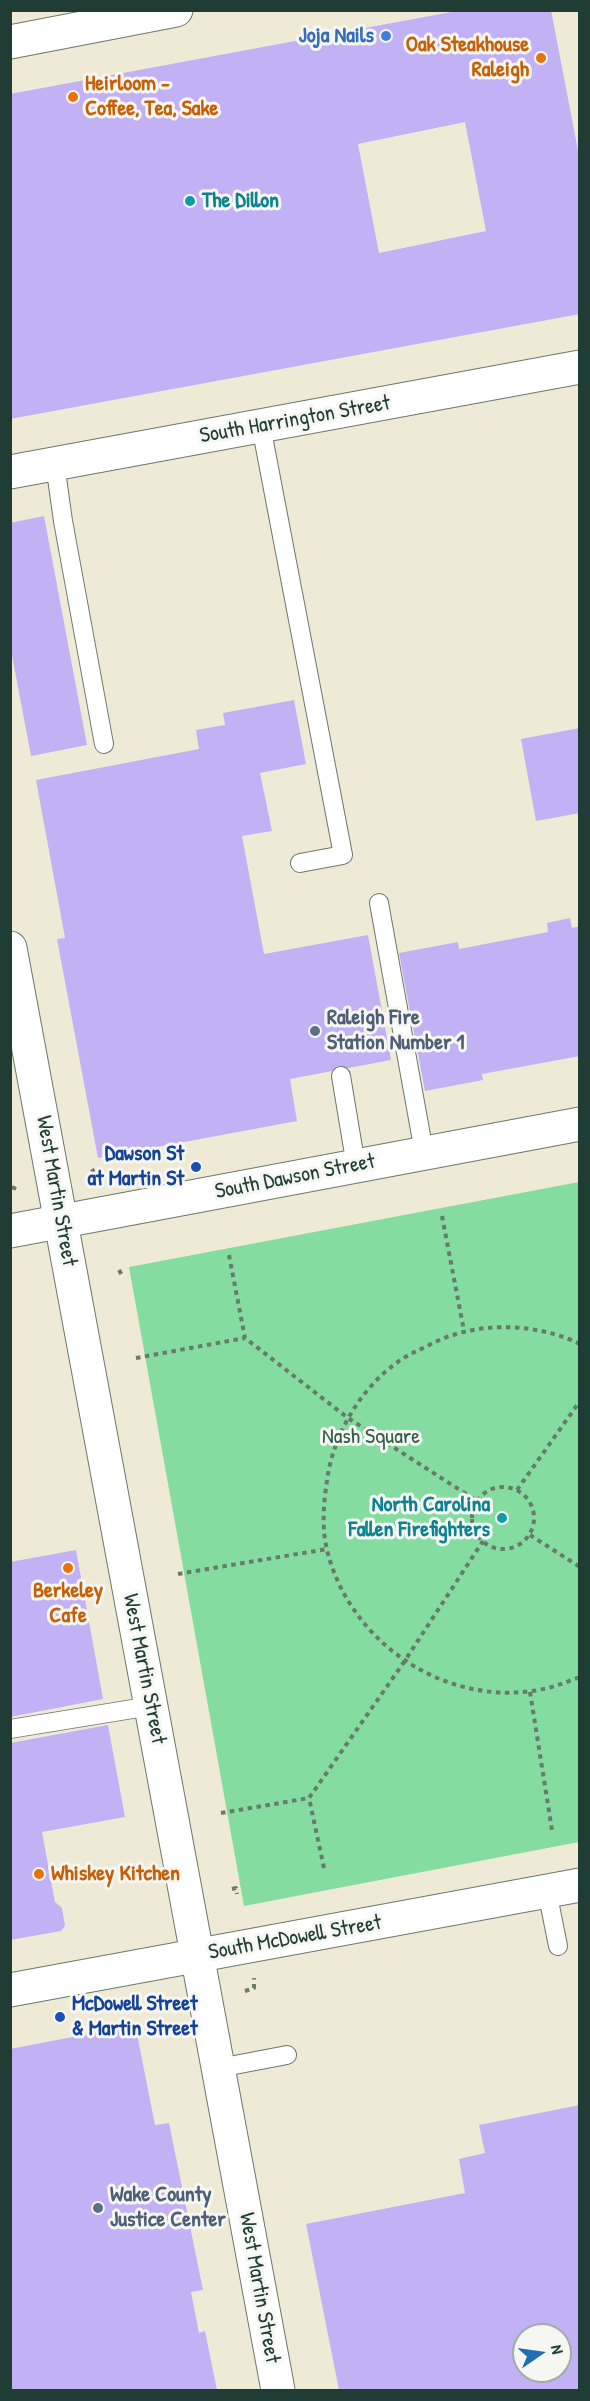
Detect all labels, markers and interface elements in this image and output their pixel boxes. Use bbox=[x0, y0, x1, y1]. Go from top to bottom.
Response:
place label: Joja Nails bbox=[299, 23, 374, 49]
marker: Joja Nails bbox=[379, 29, 393, 43]
place label: Oak Steakhouse Raleigh bbox=[406, 32, 529, 84]
marker: Oak Steakhouse Raleigh bbox=[534, 51, 548, 65]
place label: Heirloom - Coffee, Tea, Sake bbox=[85, 71, 218, 122]
marker: Heirloom - Coffee, Tea, Sake bbox=[66, 90, 80, 104]
place label: The Dillon bbox=[202, 188, 279, 214]
marker: The Dillon bbox=[183, 194, 197, 208]
street label: South Harrington Street bbox=[198, 390, 392, 450]
place label: Raleigh Fire Station Number 1 bbox=[327, 1005, 464, 1056]
marker: Raleigh Fire Station Number 1 bbox=[308, 1024, 322, 1038]
street label: West Martin Street bbox=[30, 1114, 82, 1268]
place label: Dawson St at Martin St bbox=[87, 1141, 184, 1192]
street label: South Dawson Street bbox=[213, 1149, 377, 1205]
marker: Dawson St at Martin St bbox=[189, 1160, 203, 1174]
park label: Nash Square bbox=[322, 1424, 420, 1450]
place label: North Carolina Fallen Firefighters bbox=[348, 1492, 490, 1544]
marker: North Carolina Fallen Firefighters bbox=[495, 1511, 509, 1525]
marker: Berkeley Cafe bbox=[61, 1561, 75, 1575]
place label: Berkeley Cafe bbox=[33, 1578, 103, 1630]
street label: West Martin Street bbox=[117, 1592, 171, 1746]
place label: Whiskey Kitchen bbox=[51, 1861, 180, 1887]
marker: Whiskey Kitchen bbox=[32, 1867, 46, 1881]
street label: South McDowell Street bbox=[206, 1910, 384, 1966]
place label: McDowell Street & Martin Street bbox=[72, 1991, 198, 2042]
marker: McDowell Street & Martin Street bbox=[53, 2010, 67, 2024]
place label: Wake County Justice Center bbox=[110, 2182, 226, 2234]
marker: Wake County Justice Center bbox=[91, 2201, 105, 2215]
street label: West Martin Street bbox=[233, 2211, 285, 2365]
north arrow bbox=[512, 2323, 572, 2383]
text: N bbox=[546, 2343, 569, 2356]

